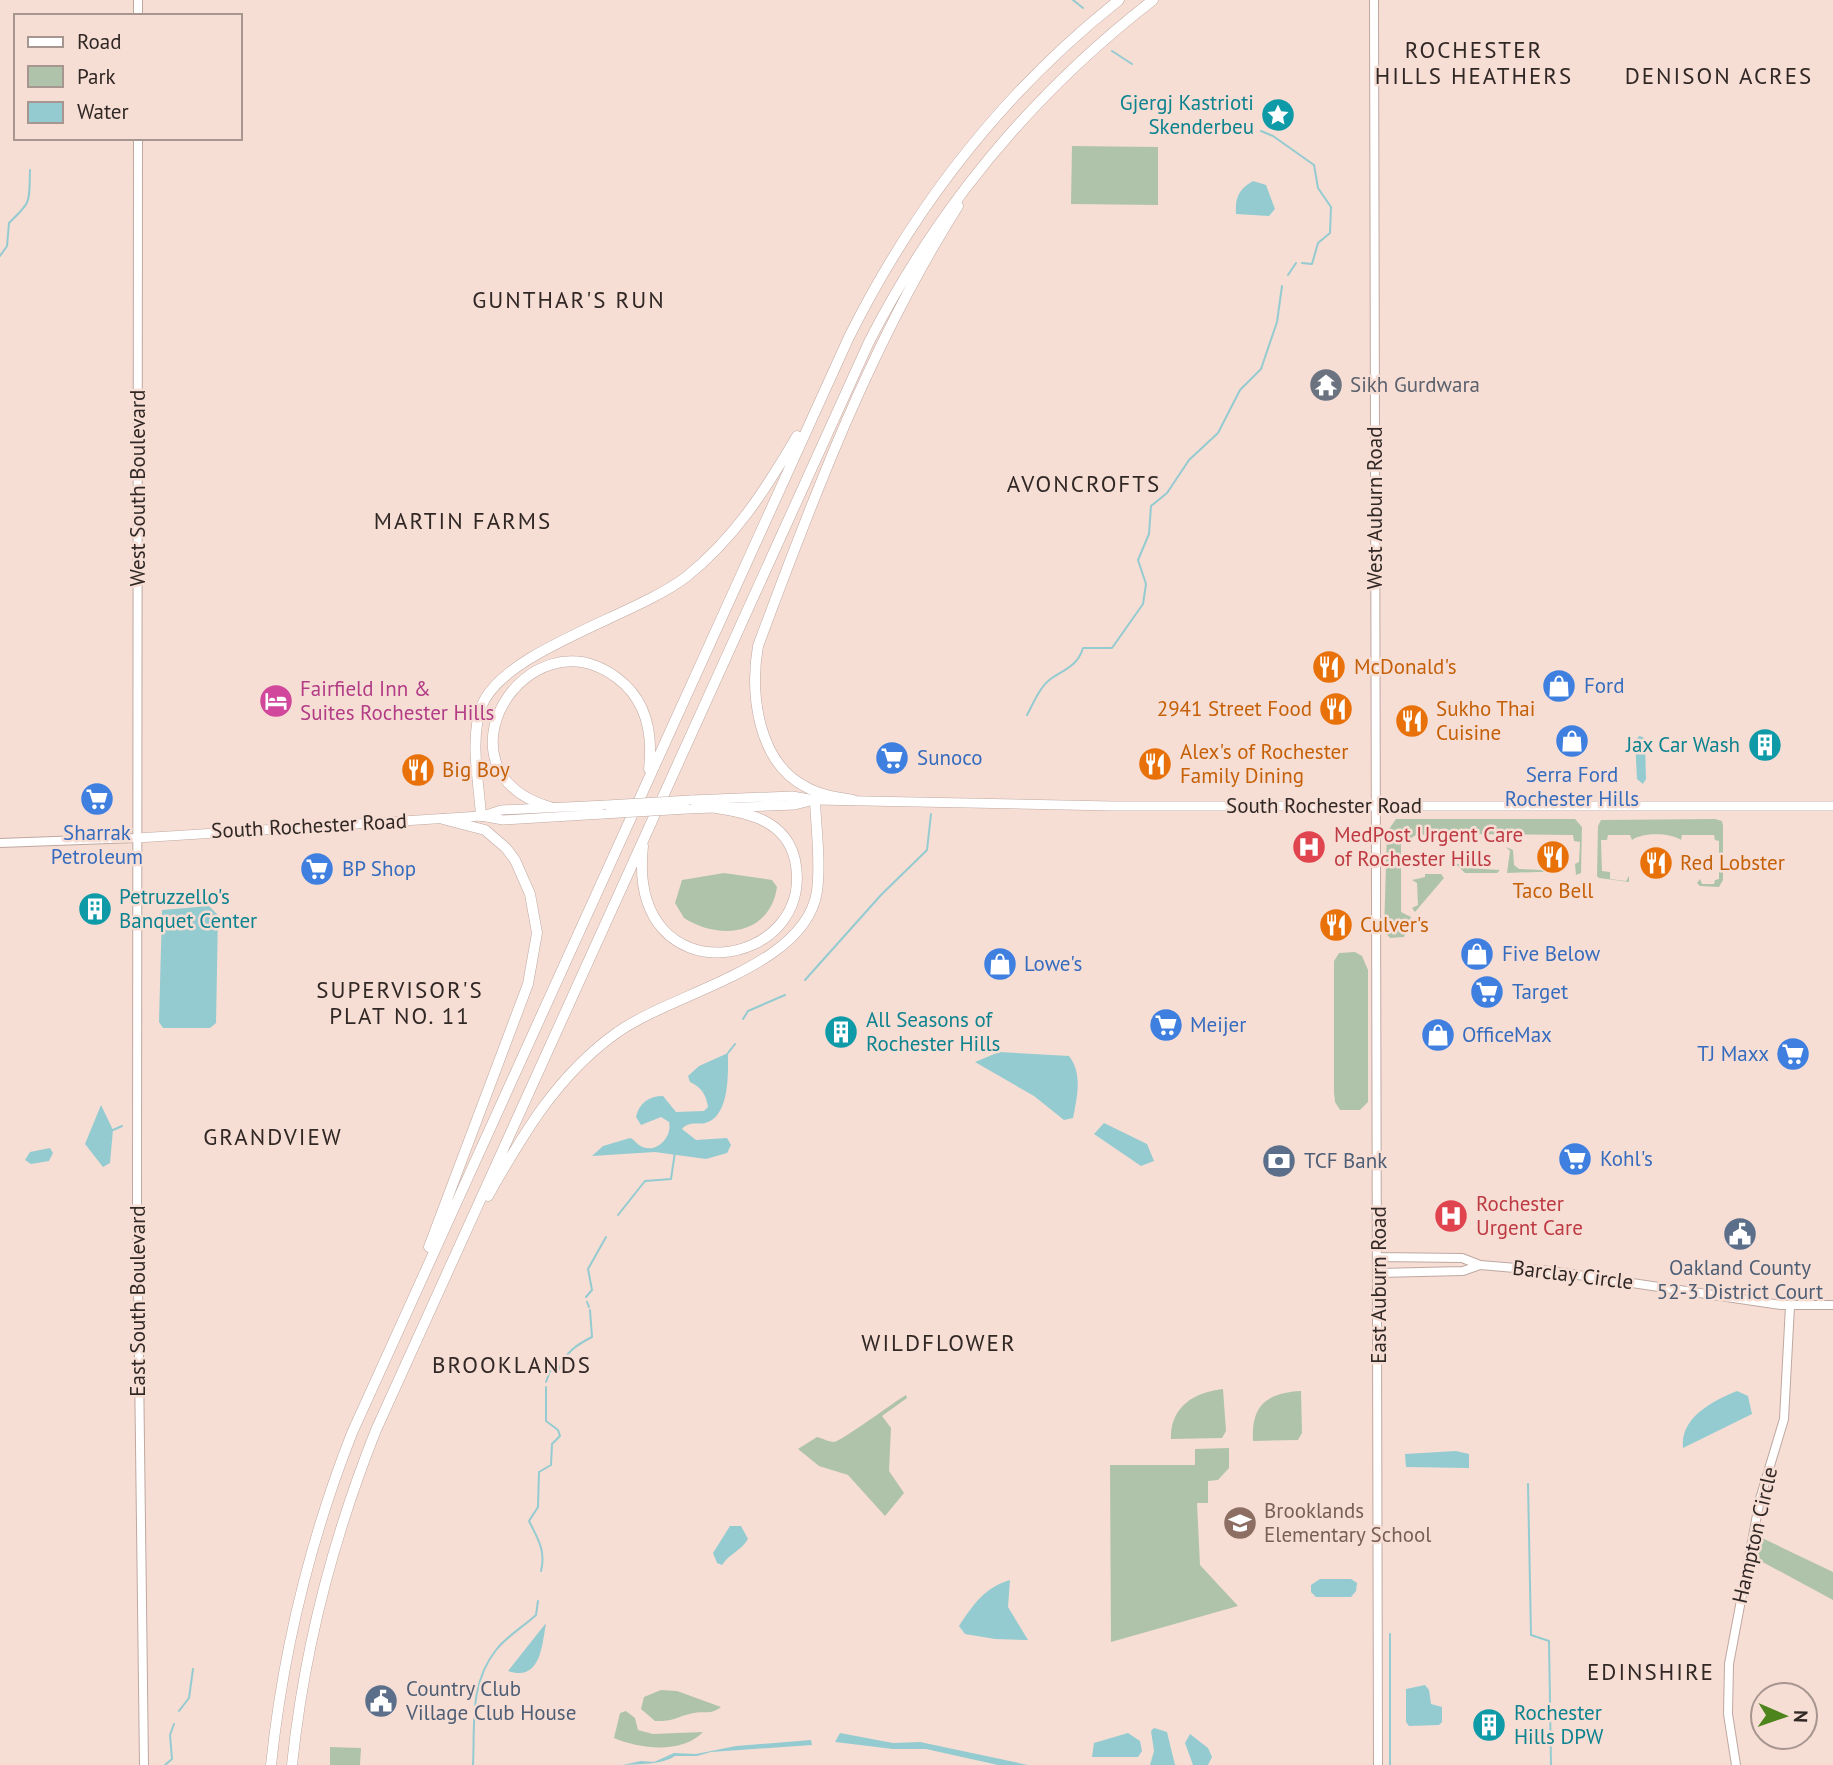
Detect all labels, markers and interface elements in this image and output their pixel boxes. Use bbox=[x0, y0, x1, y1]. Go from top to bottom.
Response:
legend bbox=[14, 14, 242, 140]
text: Road bbox=[77, 28, 121, 55]
district label: ROCHESTER HILLS HEATHERS bbox=[1375, 35, 1573, 90]
district label: DENISON ACRES bbox=[1625, 61, 1813, 90]
text: Park bbox=[77, 63, 116, 90]
place label: Gjergj Kastrioti Skenderbeu bbox=[1120, 89, 1254, 140]
place icon: Gjergj Kastrioti Skenderbeu bbox=[1259, 96, 1297, 134]
text: Water bbox=[77, 98, 129, 125]
district label: GUNTHAR'S RUN bbox=[472, 285, 666, 314]
temple icon: Sikh Gurdwara bbox=[1307, 366, 1345, 404]
place label: Sikh Gurdwara bbox=[1350, 371, 1480, 398]
street label: West South Boulevard bbox=[124, 390, 151, 586]
street label: West Auburn Road bbox=[1361, 426, 1388, 590]
district label: AVONCROFTS bbox=[1007, 469, 1161, 498]
district label: MARTIN FARMS bbox=[374, 506, 552, 535]
restaurant icon: McDonald's bbox=[1310, 648, 1348, 686]
place label: McDonald's bbox=[1354, 653, 1457, 680]
shop icon: Ford bbox=[1540, 667, 1578, 705]
place label: Ford bbox=[1584, 672, 1625, 699]
place label: Fairfield Inn & Suites Rochester Hills bbox=[300, 675, 494, 726]
hotel icon: Fairfield Inn & Suites Rochester Hills bbox=[257, 682, 295, 720]
restaurant icon: 2941 Street Food bbox=[1317, 690, 1355, 728]
place label: 2941 Street Food bbox=[1157, 695, 1312, 722]
place label: Sukho Thai Cuisine bbox=[1436, 695, 1535, 746]
restaurant icon: Sukho Thai Cuisine bbox=[1393, 702, 1431, 740]
shop icon: Serra Ford Rochester Hills bbox=[1553, 722, 1591, 760]
building icon: Jax Car Wash bbox=[1746, 726, 1784, 764]
place label: Jax Car Wash bbox=[1625, 731, 1740, 758]
place label: Alex's of Rochester Family Dining bbox=[1180, 738, 1348, 789]
supermarket icon: Sunoco bbox=[873, 739, 911, 777]
place label: Sunoco bbox=[917, 744, 982, 771]
restaurant icon: Alex's of Rochester Family Dining bbox=[1136, 745, 1174, 783]
restaurant icon: Big Boy bbox=[399, 751, 437, 789]
place label: Big Boy bbox=[442, 756, 510, 783]
place label: Serra Ford Rochester Hills bbox=[1505, 761, 1639, 812]
supermarket icon: Sharrak Petroleum bbox=[78, 780, 116, 818]
street label: South Rochester Road bbox=[1226, 792, 1422, 819]
street label: South Rochester Road bbox=[210, 807, 408, 844]
place label: Sharrak Petroleum bbox=[51, 819, 143, 870]
place label: MedPost Urgent Care of Rochester Hills bbox=[1334, 821, 1523, 872]
hospital icon: MedPost Urgent Care of Rochester Hills bbox=[1290, 828, 1328, 866]
restaurant icon: Taco Bell bbox=[1534, 838, 1572, 876]
restaurant icon: Red Lobster bbox=[1637, 844, 1675, 882]
place label: Red Lobster bbox=[1680, 849, 1785, 876]
supermarket icon: BP Shop bbox=[298, 850, 336, 888]
place label: BP Shop bbox=[342, 855, 416, 882]
place label: Taco Bell bbox=[1513, 877, 1593, 904]
place label: Petruzzello's Banquet Center bbox=[119, 883, 257, 934]
building icon: Petruzzello's Banquet Center bbox=[76, 890, 114, 928]
restaurant icon: Culver's bbox=[1317, 906, 1355, 944]
place label: Culver's bbox=[1360, 911, 1429, 938]
shop icon: Five Below bbox=[1458, 935, 1496, 973]
place label: Five Below bbox=[1502, 940, 1601, 967]
shop icon: Lowe's bbox=[981, 945, 1019, 983]
place label: Lowe's bbox=[1024, 950, 1082, 977]
supermarket icon: Target bbox=[1468, 973, 1506, 1011]
district label: SUPERVISOR'S PLAT NO. 11 bbox=[316, 975, 484, 1030]
place label: Target bbox=[1512, 978, 1568, 1005]
place label: All Seasons of Rochester Hills bbox=[866, 1006, 1000, 1057]
supermarket icon: Meijer bbox=[1147, 1006, 1185, 1044]
place label: Meijer bbox=[1190, 1011, 1246, 1038]
building icon: All Seasons of Rochester Hills bbox=[822, 1013, 860, 1051]
shop icon: OfficeMax bbox=[1419, 1016, 1457, 1054]
place label: OfficeMax bbox=[1462, 1021, 1552, 1048]
supermarket icon: TJ Maxx bbox=[1774, 1035, 1812, 1073]
place label: TJ Maxx bbox=[1697, 1040, 1769, 1067]
district label: GRANDVIEW bbox=[203, 1122, 343, 1151]
supermarket icon: Kohl's bbox=[1556, 1140, 1594, 1178]
bank icon: TCF Bank bbox=[1260, 1142, 1298, 1180]
place label: Kohl's bbox=[1600, 1145, 1653, 1172]
place label: TCF Bank bbox=[1304, 1147, 1387, 1174]
place label: Rochester Urgent Care bbox=[1476, 1190, 1583, 1241]
hospital icon: Rochester Urgent Care bbox=[1432, 1197, 1470, 1235]
street label: East South Boulevard bbox=[124, 1205, 151, 1397]
street label: East Auburn Road bbox=[1365, 1206, 1392, 1364]
public building icon: Oakland County 52-3 District Court bbox=[1721, 1215, 1759, 1253]
street label: Barclay Circle bbox=[1511, 1254, 1635, 1295]
place label: Oakland County 52-3 District Court bbox=[1657, 1254, 1823, 1305]
district label: WILDFLOWER bbox=[861, 1328, 1017, 1357]
district label: BROOKLANDS bbox=[432, 1350, 592, 1379]
street label: Hampton Circle bbox=[1726, 1464, 1783, 1606]
place label: Brooklands Elementary School bbox=[1264, 1497, 1431, 1548]
school or university icon: Brooklands Elementary School bbox=[1221, 1504, 1259, 1542]
district label: EDINSHIRE bbox=[1587, 1657, 1715, 1686]
place label: Country Club Village Club House bbox=[405, 1675, 576, 1726]
north arrow bbox=[1749, 1681, 1819, 1751]
public building icon: Country Club Village Club House bbox=[362, 1682, 400, 1720]
place label: Rochester Hills DPW bbox=[1514, 1699, 1604, 1750]
building icon: Rochester Hills DPW bbox=[1470, 1706, 1508, 1744]
text: N bbox=[1789, 1710, 1813, 1723]

